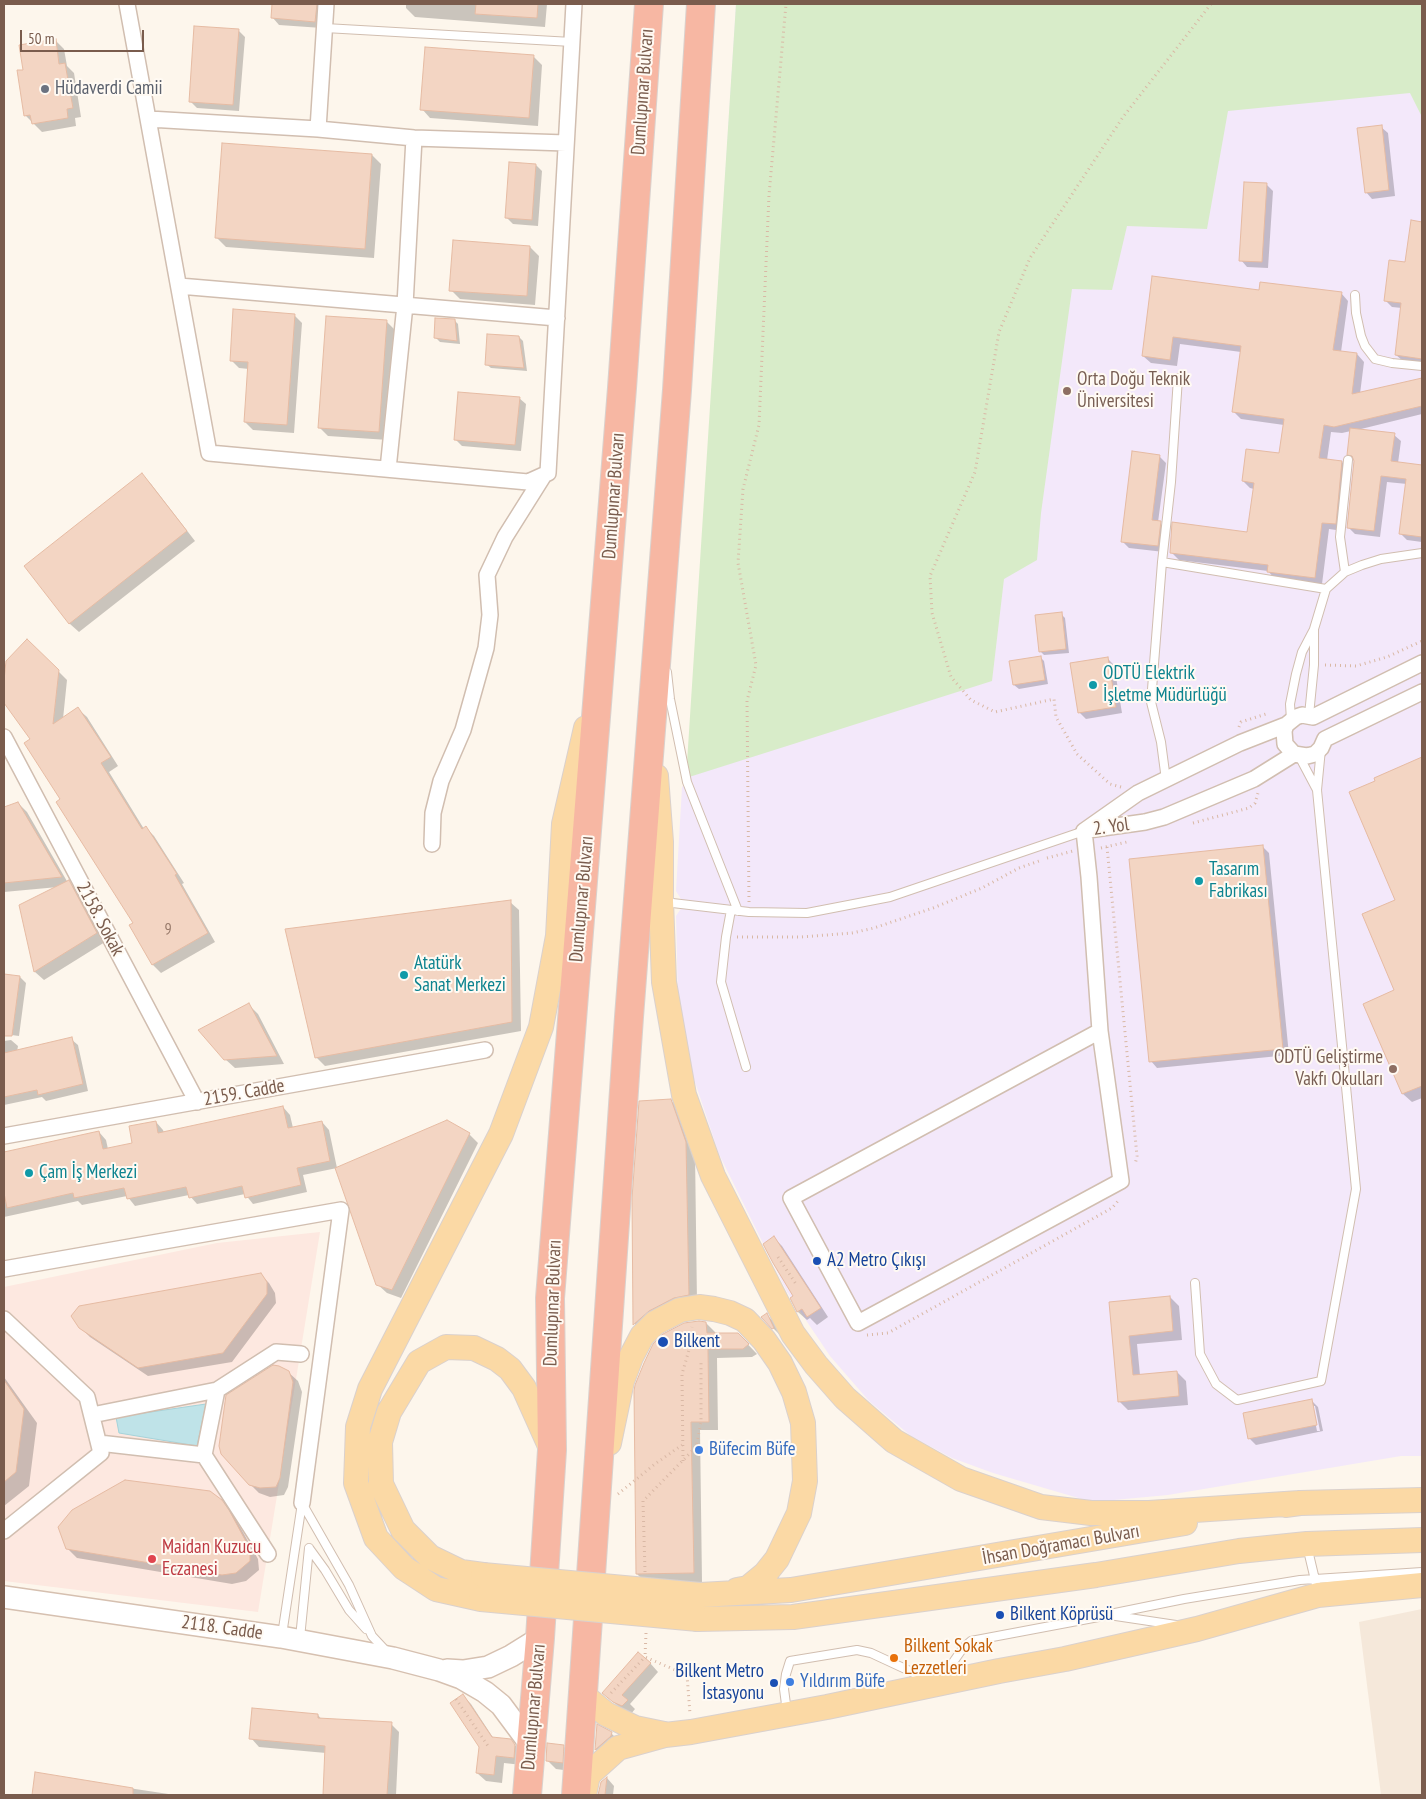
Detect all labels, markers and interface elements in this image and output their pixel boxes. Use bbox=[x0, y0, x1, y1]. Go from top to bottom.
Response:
scale bar bbox=[22, 20, 146, 52]
street label: Dumlupınar Bulvarı bbox=[627, 28, 659, 156]
text: 50 m bbox=[28, 29, 54, 48]
place label: Hüdaverdi Camii bbox=[55, 78, 163, 100]
marker: Hüdaverdi Camii bbox=[39, 83, 51, 95]
place label: Orta Doğu Teknik Üniversitesi bbox=[1077, 369, 1190, 413]
marker: Orta Doğu Teknik Üniversitesi bbox=[1061, 385, 1073, 397]
street label: Dumlupınar Bulvarı bbox=[598, 432, 630, 560]
place label: ODTÜ Elektrik İşletme Müdürlüğü bbox=[1103, 663, 1227, 707]
marker: ODTÜ Elektrik İşletme Müdürlüğü bbox=[1087, 679, 1099, 691]
street label: 2. Yol bbox=[1092, 813, 1130, 841]
street label: Dumlupınar Bulvarı bbox=[565, 835, 599, 963]
place label: Tasarım Fabrikası bbox=[1209, 859, 1268, 903]
marker: Tasarım Fabrikası bbox=[1193, 875, 1205, 887]
street label: 2158. Sokak bbox=[71, 878, 129, 960]
house number: 9 bbox=[164, 919, 172, 939]
place label: Atatürk Sanat Merkezi bbox=[414, 953, 506, 997]
marker: Atatürk Sanat Merkezi bbox=[398, 969, 410, 981]
place label: ODTÜ Geliştirme Vakfı Okulları bbox=[1274, 1047, 1383, 1091]
marker: ODTÜ Geliştirme Vakfı Okulları bbox=[1387, 1063, 1399, 1075]
street label: 2159. Cadde bbox=[202, 1075, 286, 1111]
place label: Çam İş Merkezi bbox=[39, 1162, 137, 1184]
marker: Çam İş Merkezi bbox=[23, 1167, 35, 1179]
street label: Dumlupınar Bulvarı bbox=[539, 1239, 567, 1367]
place label: A2 Metro Çıkışı bbox=[827, 1250, 926, 1272]
marker: A2 Metro Çıkışı bbox=[811, 1255, 823, 1267]
place label: Bilkent bbox=[674, 1331, 720, 1353]
marker: Bilkent bbox=[656, 1335, 670, 1349]
place label: Büfecim Büfe bbox=[709, 1439, 796, 1461]
marker: Büfecim Büfe bbox=[693, 1444, 705, 1456]
street label: İhsan Doğramacı Bulvarı bbox=[981, 1520, 1141, 1570]
place label: Maidan Kuzucu Eczanesi bbox=[162, 1537, 261, 1581]
marker: Maidan Kuzucu Eczanesi bbox=[146, 1553, 158, 1565]
place label: Bilkent Köprüsü bbox=[1010, 1604, 1113, 1626]
marker: Bilkent Köprüsü bbox=[994, 1609, 1006, 1621]
street label: 2118. Cadde bbox=[180, 1611, 264, 1645]
place label: Bilkent Sokak Lezzetleri bbox=[904, 1636, 993, 1680]
street label: Dumlupınar Bulvarı bbox=[517, 1643, 551, 1771]
marker: Bilkent Sokak Lezzetleri bbox=[888, 1652, 900, 1664]
place label: Bilkent Metro İstasyonu bbox=[675, 1661, 764, 1705]
place label: Yıldırım Büfe bbox=[800, 1671, 885, 1693]
marker: Yıldırım Büfe bbox=[784, 1676, 796, 1688]
marker: Bilkent Metro İstasyonu bbox=[768, 1677, 780, 1689]

